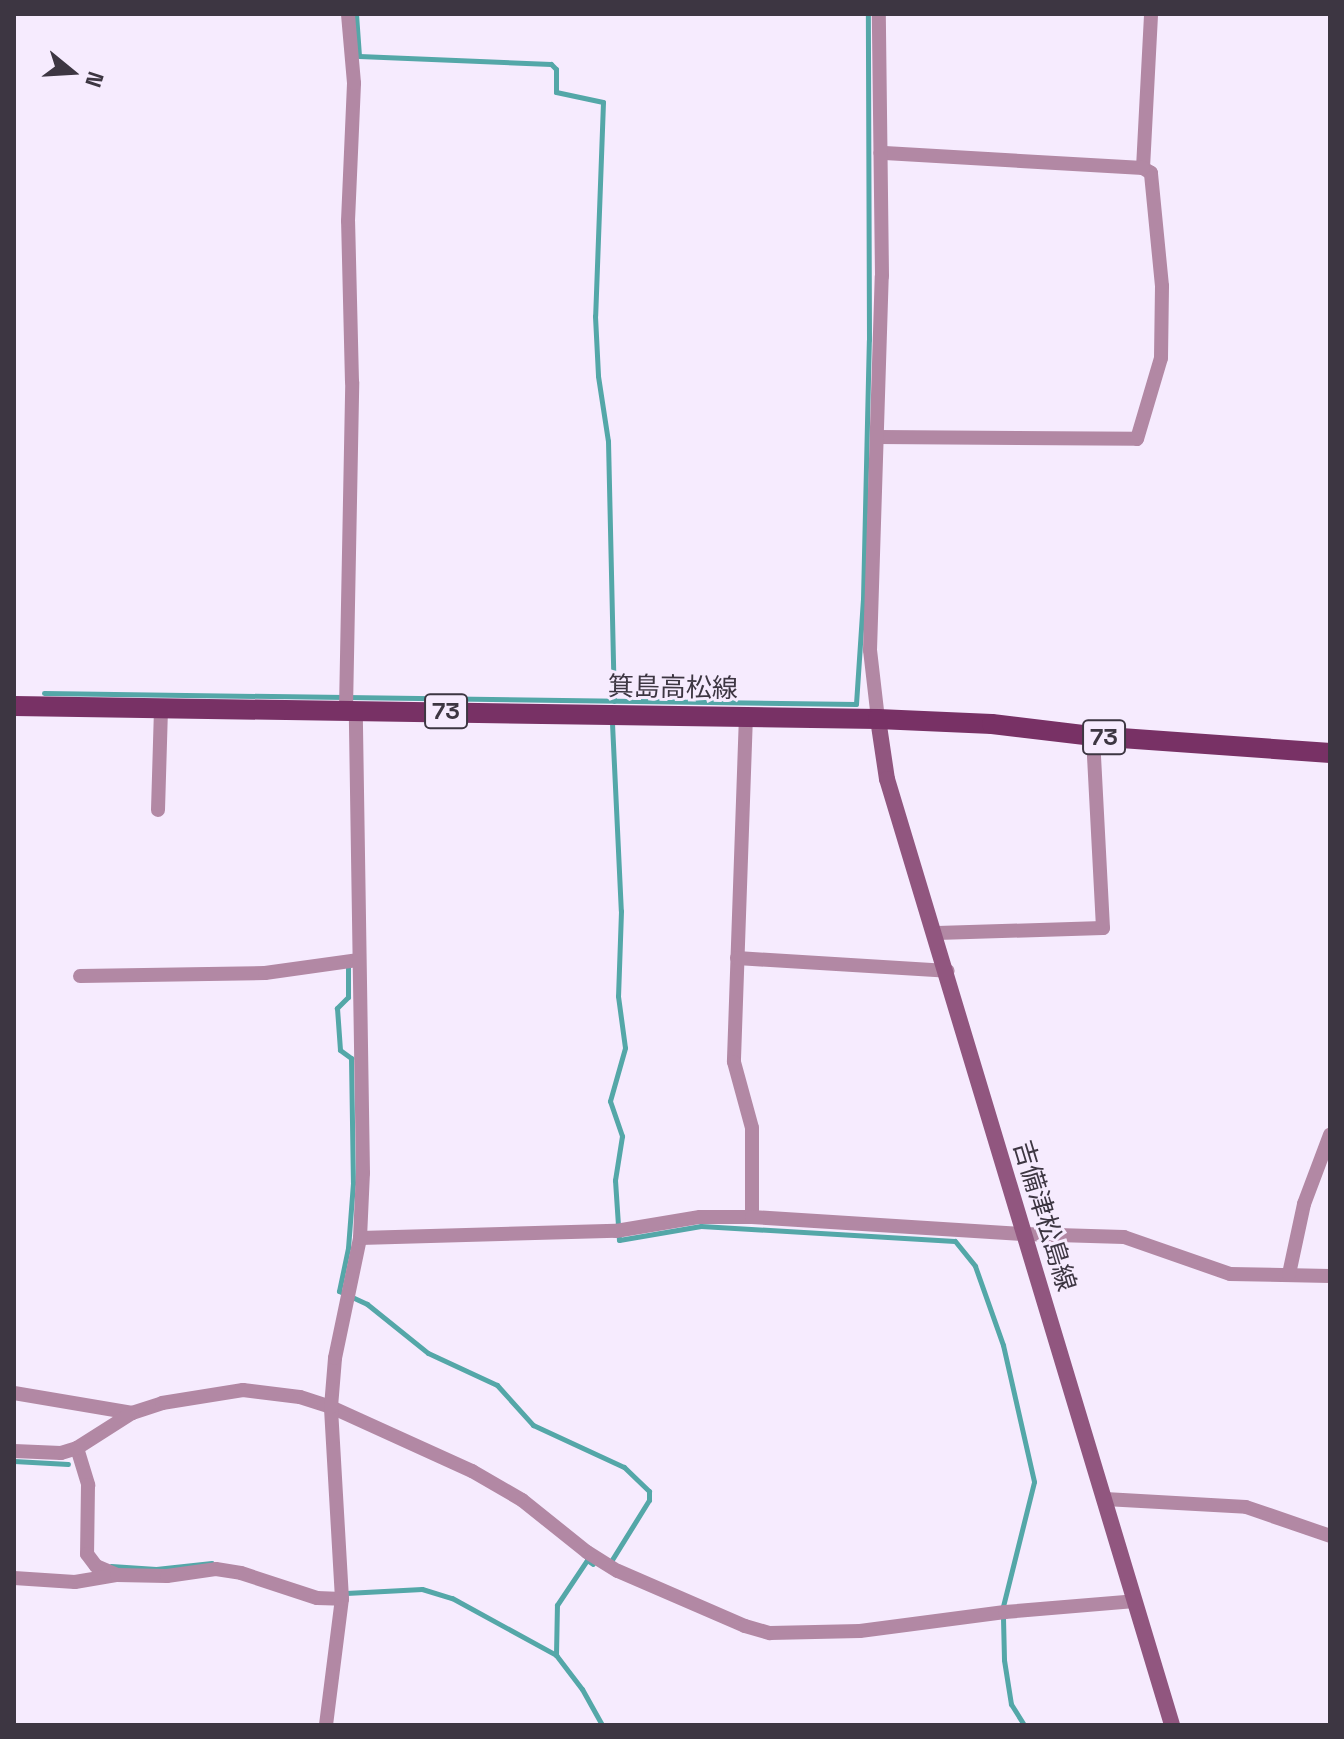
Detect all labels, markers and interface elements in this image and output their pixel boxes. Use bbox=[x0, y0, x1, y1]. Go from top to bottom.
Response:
north arrow bbox=[32, 32, 112, 112]
text: N bbox=[79, 68, 110, 91]
street label: 箕島高松線 bbox=[608, 671, 738, 705]
road number: 73 bbox=[424, 691, 468, 731]
road number: 73 bbox=[1082, 717, 1126, 757]
street label: 吉備津松島線 bbox=[1006, 1137, 1082, 1295]

